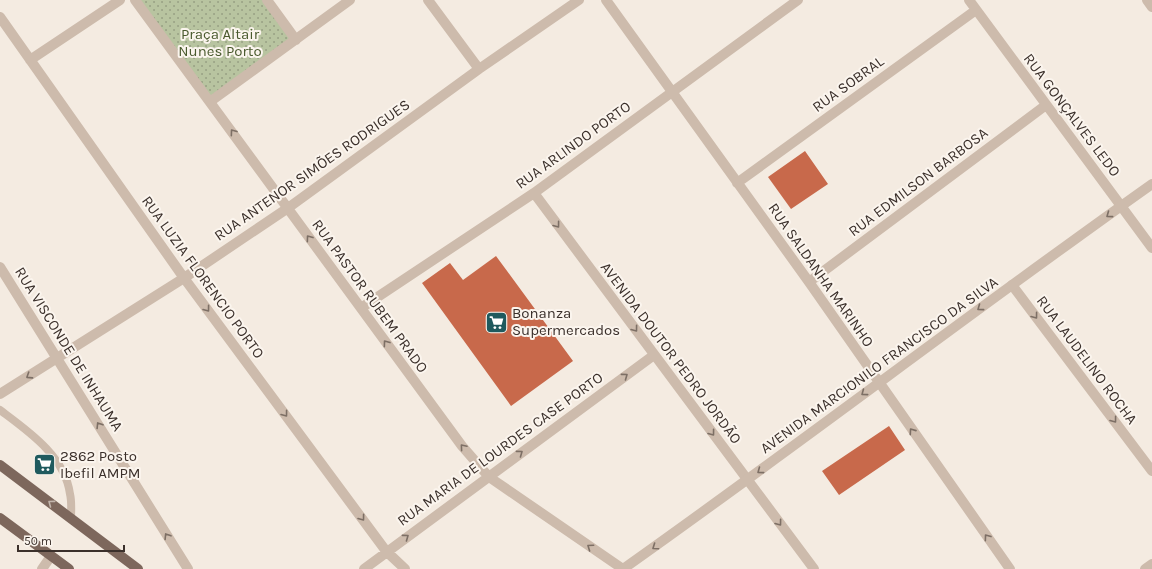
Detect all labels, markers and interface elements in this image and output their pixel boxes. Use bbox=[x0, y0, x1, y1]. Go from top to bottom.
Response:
park label: Praça Altair Nunes Porto bbox=[178, 25, 262, 60]
street label: RUA GONÇALVES LEDO bbox=[1020, 50, 1124, 180]
street label: RUA SOBRAL bbox=[809, 52, 887, 116]
street label: RUA ANTENOR SIMÕES RODRIGUES bbox=[211, 95, 413, 245]
street label: RUA ARLINDO PORTO bbox=[512, 97, 634, 193]
street label: RUA EDMILSON BARBOSA bbox=[845, 123, 992, 240]
one-way arrow bbox=[231, 130, 238, 137]
street label: RUA LUZIA FLORENCIO PORTO bbox=[138, 192, 268, 362]
street label: RUA SALDANHA MARINHO bbox=[764, 200, 878, 350]
one-way arrow bbox=[1106, 210, 1113, 217]
street label: RUA PASTOR RUBEM PRADO bbox=[308, 216, 432, 376]
one-way arrow bbox=[552, 220, 559, 227]
one-way arrow bbox=[307, 235, 314, 242]
street label: AVENIDA DOUTOR PEDRO JORDÃO bbox=[597, 258, 745, 448]
street label: RUA VISCONDE DE INHAUMA bbox=[11, 264, 127, 435]
street label: AVENIDA MARCIONILO FRANCISCO DA SILVA bbox=[757, 273, 1002, 457]
street label: RUA LAUDELINO ROCHA bbox=[1033, 292, 1141, 428]
one-way arrow bbox=[978, 303, 985, 310]
place label: Bonanza Supermercados bbox=[512, 304, 620, 339]
one-way arrow bbox=[202, 305, 209, 312]
supermarket icon: Bonanza Supermercados bbox=[484, 309, 510, 335]
one-way arrow bbox=[1031, 312, 1038, 319]
one-way arrow bbox=[630, 325, 638, 332]
one-way arrow bbox=[384, 340, 391, 347]
street label: RUA MARIA DE LOURDES CASE PORTO bbox=[394, 368, 606, 530]
one-way arrow bbox=[26, 371, 33, 379]
one-way arrow bbox=[620, 374, 627, 381]
one-way arrow bbox=[861, 388, 868, 395]
one-way arrow bbox=[280, 409, 287, 416]
one-way arrow bbox=[1109, 416, 1116, 423]
one-way arrow bbox=[96, 422, 104, 429]
one-way arrow bbox=[707, 429, 714, 436]
one-way arrow bbox=[910, 429, 917, 436]
one-way arrow bbox=[461, 445, 468, 452]
place label: 2862 Posto Ibefil AMPM bbox=[60, 447, 141, 482]
one-way arrow bbox=[516, 451, 523, 458]
supermarket icon: 2862 Posto Ibefil AMPM bbox=[31, 452, 57, 478]
one-way arrow bbox=[758, 466, 765, 473]
one-way arrow bbox=[48, 501, 55, 508]
one-way arrow bbox=[357, 514, 364, 521]
one-way arrow bbox=[775, 519, 782, 526]
scale bar bbox=[18, 527, 124, 553]
one-way arrow bbox=[165, 533, 172, 540]
text: 50 m bbox=[24, 534, 52, 548]
one-way arrow bbox=[401, 535, 408, 542]
one-way arrow bbox=[985, 535, 992, 542]
one-way arrow bbox=[652, 542, 659, 549]
one-way arrow bbox=[588, 545, 595, 552]

